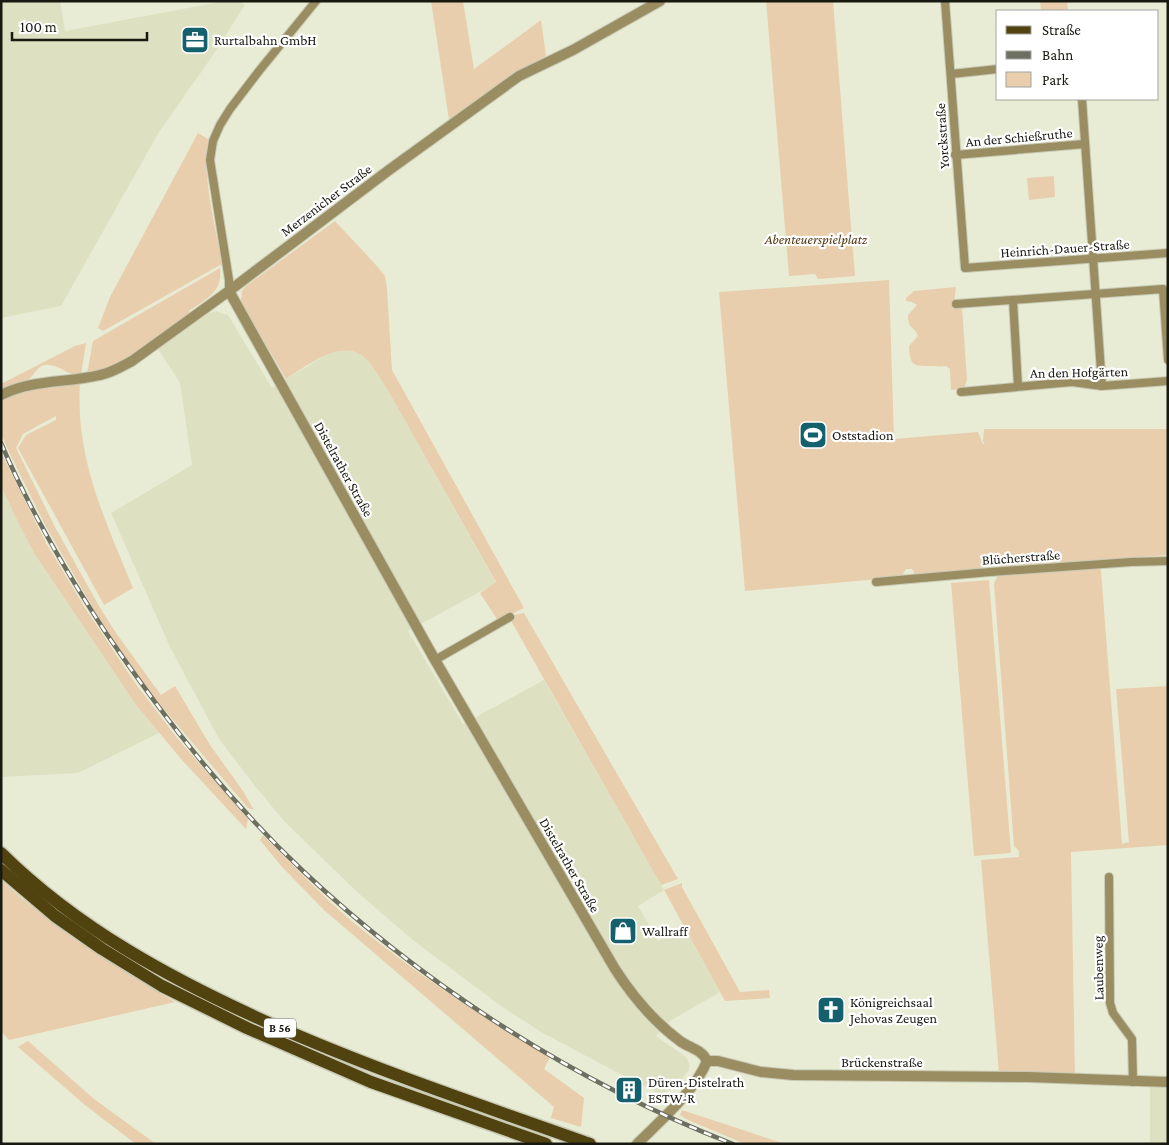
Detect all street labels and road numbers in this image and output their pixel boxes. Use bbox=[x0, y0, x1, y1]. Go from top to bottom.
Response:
street label: Yorckstraße bbox=[932, 103, 952, 169]
street label: An der Schießruthe bbox=[965, 124, 1073, 150]
street label: Merzenicher Straße bbox=[278, 161, 374, 239]
street label: Heinrich-Dauer-Straße bbox=[1000, 236, 1130, 260]
street label: An den Hofgärten bbox=[1030, 363, 1129, 381]
street label: Distelrather Straße bbox=[311, 419, 377, 519]
street label: Blücherstraße bbox=[981, 546, 1061, 568]
street label: Distelrather Straße bbox=[537, 815, 603, 915]
street label: Laubenweg bbox=[1089, 935, 1107, 1001]
road number: B 56 bbox=[264, 1018, 296, 1038]
street label: Brückenstraße bbox=[841, 1054, 923, 1070]

